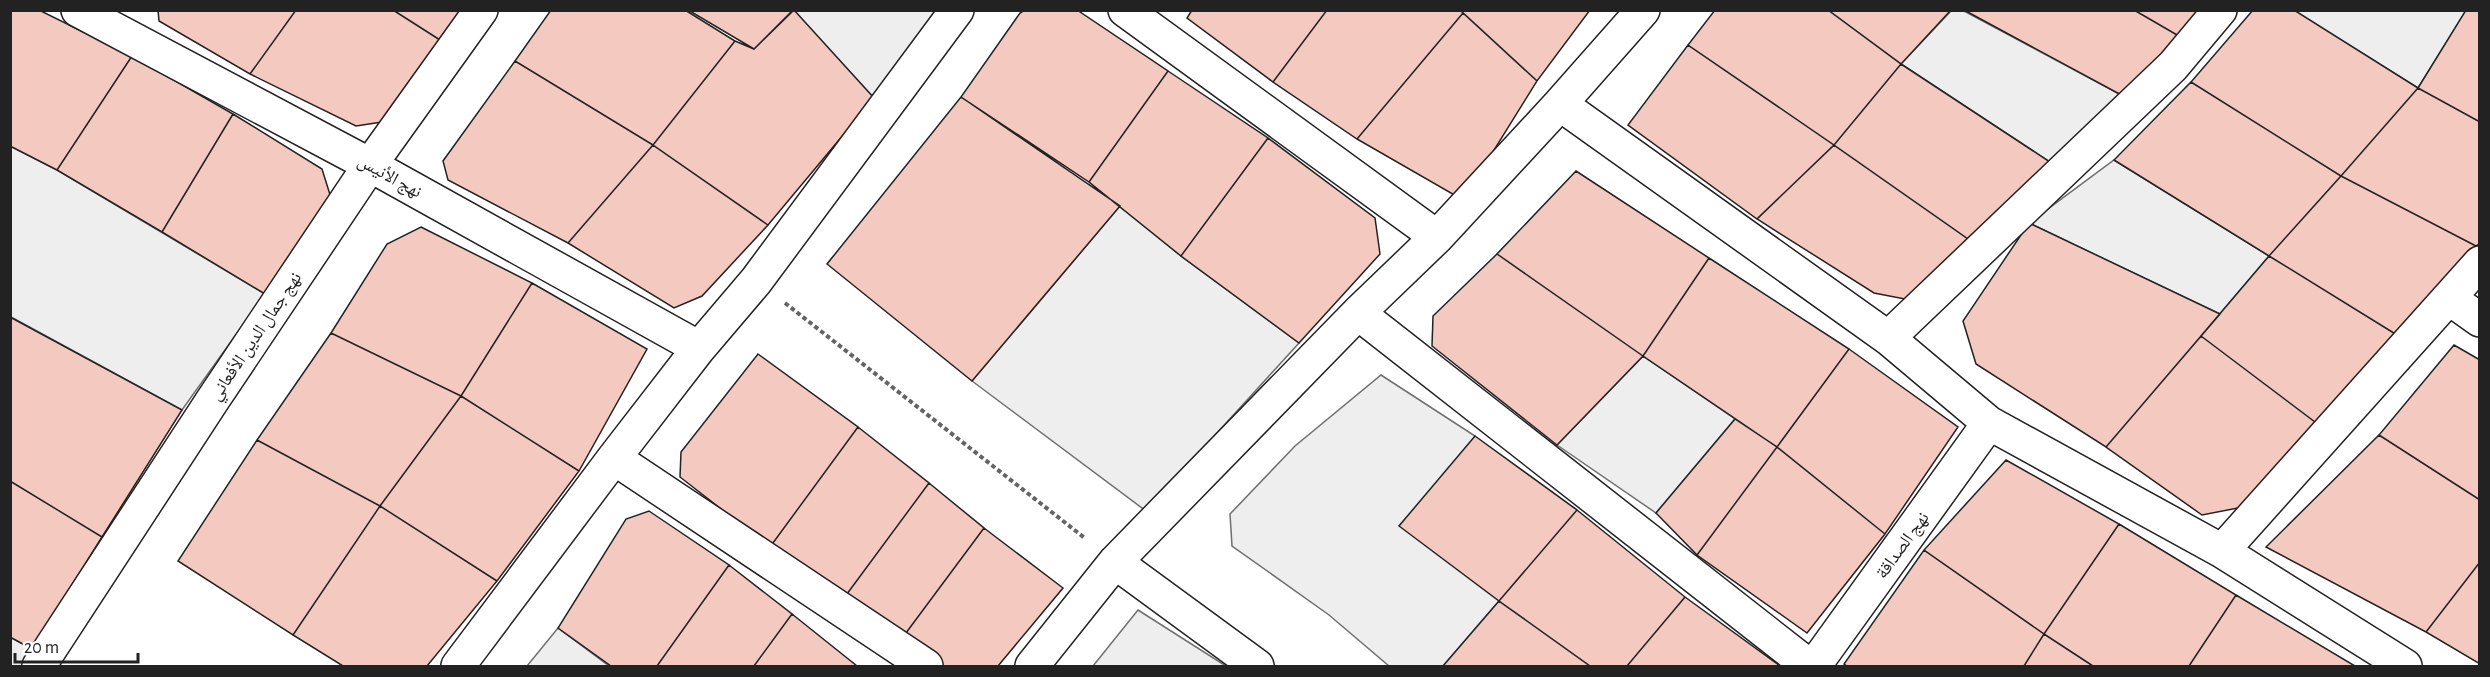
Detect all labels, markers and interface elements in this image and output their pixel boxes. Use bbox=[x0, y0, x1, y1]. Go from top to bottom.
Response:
street label: نهج الأنيس bbox=[354, 151, 425, 204]
street label: نهج جمال الدين الأفعاني bbox=[206, 269, 309, 407]
street label: نهج الصداقة bbox=[1873, 509, 1934, 583]
scale bar bbox=[15, 626, 138, 664]
text: 20 m bbox=[24, 639, 59, 657]

